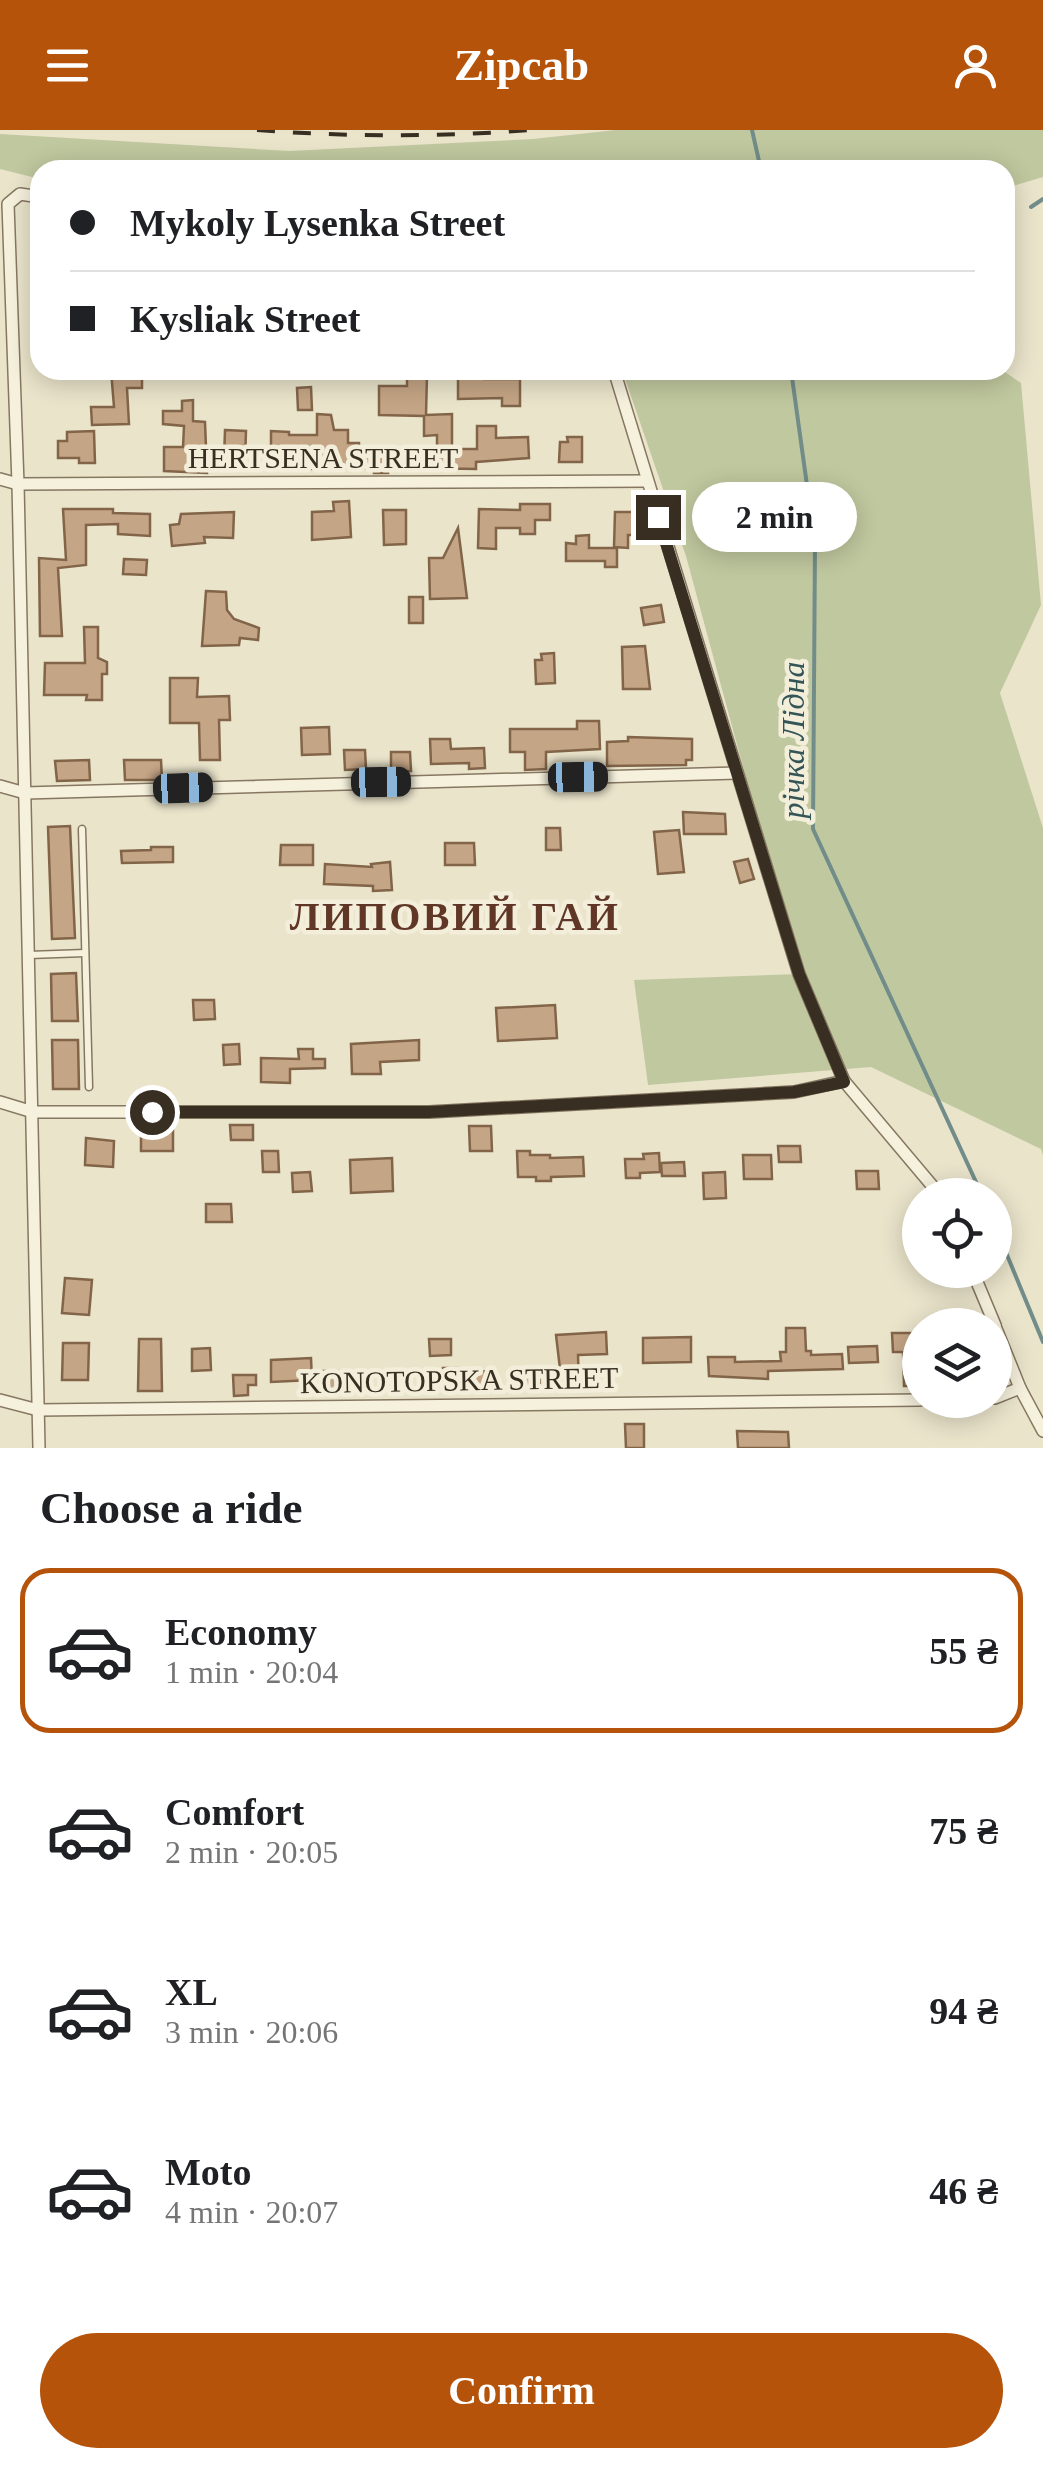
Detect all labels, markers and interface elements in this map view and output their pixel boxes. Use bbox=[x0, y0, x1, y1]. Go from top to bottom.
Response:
icon: menu bbox=[40, 38, 95, 93]
icon: person bbox=[948, 38, 1003, 93]
text: Zipcab bbox=[454, 40, 589, 90]
text: Mykoly Lysenka Street bbox=[130, 202, 505, 244]
text: Kysliak Street bbox=[130, 298, 360, 340]
street label: HERTSENA STREET bbox=[188, 441, 458, 474]
callout: 2 min bbox=[693, 482, 858, 552]
route end bbox=[636, 495, 681, 540]
text: 2 min bbox=[736, 499, 813, 535]
water label: річка Лідна bbox=[775, 662, 811, 820]
car bbox=[548, 761, 608, 793]
car bbox=[351, 766, 411, 798]
car bbox=[152, 772, 214, 804]
district label: ЛИПОВИЙ ГАЙ bbox=[290, 894, 620, 939]
route start bbox=[130, 1090, 175, 1135]
map controls bbox=[902, 1178, 1012, 1418]
button: locate bbox=[902, 1178, 1012, 1288]
button: layers bbox=[902, 1308, 1012, 1418]
street label: KONOTOPSKA STREET bbox=[299, 1361, 619, 1399]
text: Choose a ride bbox=[40, 1483, 303, 1533]
icon: car bbox=[45, 1606, 135, 1696]
text: Economy bbox=[165, 1611, 317, 1653]
text: 55 ₴ bbox=[929, 1630, 998, 1672]
text: 1 min · 20:04 bbox=[165, 1654, 338, 1690]
icon: car bbox=[45, 1786, 135, 1876]
text: Comfort bbox=[165, 1791, 304, 1833]
text: 75 ₴ bbox=[929, 1810, 998, 1852]
text: 2 min · 20:05 bbox=[165, 1834, 338, 1870]
icon: car bbox=[45, 1966, 135, 2056]
text: XL bbox=[165, 1971, 218, 2013]
text: 94 ₴ bbox=[929, 1990, 998, 2032]
text: 3 min · 20:06 bbox=[165, 2014, 338, 2050]
icon: car bbox=[45, 2146, 135, 2236]
text: Moto bbox=[165, 2151, 252, 2193]
text: 46 ₴ bbox=[929, 2170, 998, 2212]
text: 4 min · 20:07 bbox=[165, 2194, 338, 2230]
button: Confirm bbox=[40, 2333, 1003, 2448]

